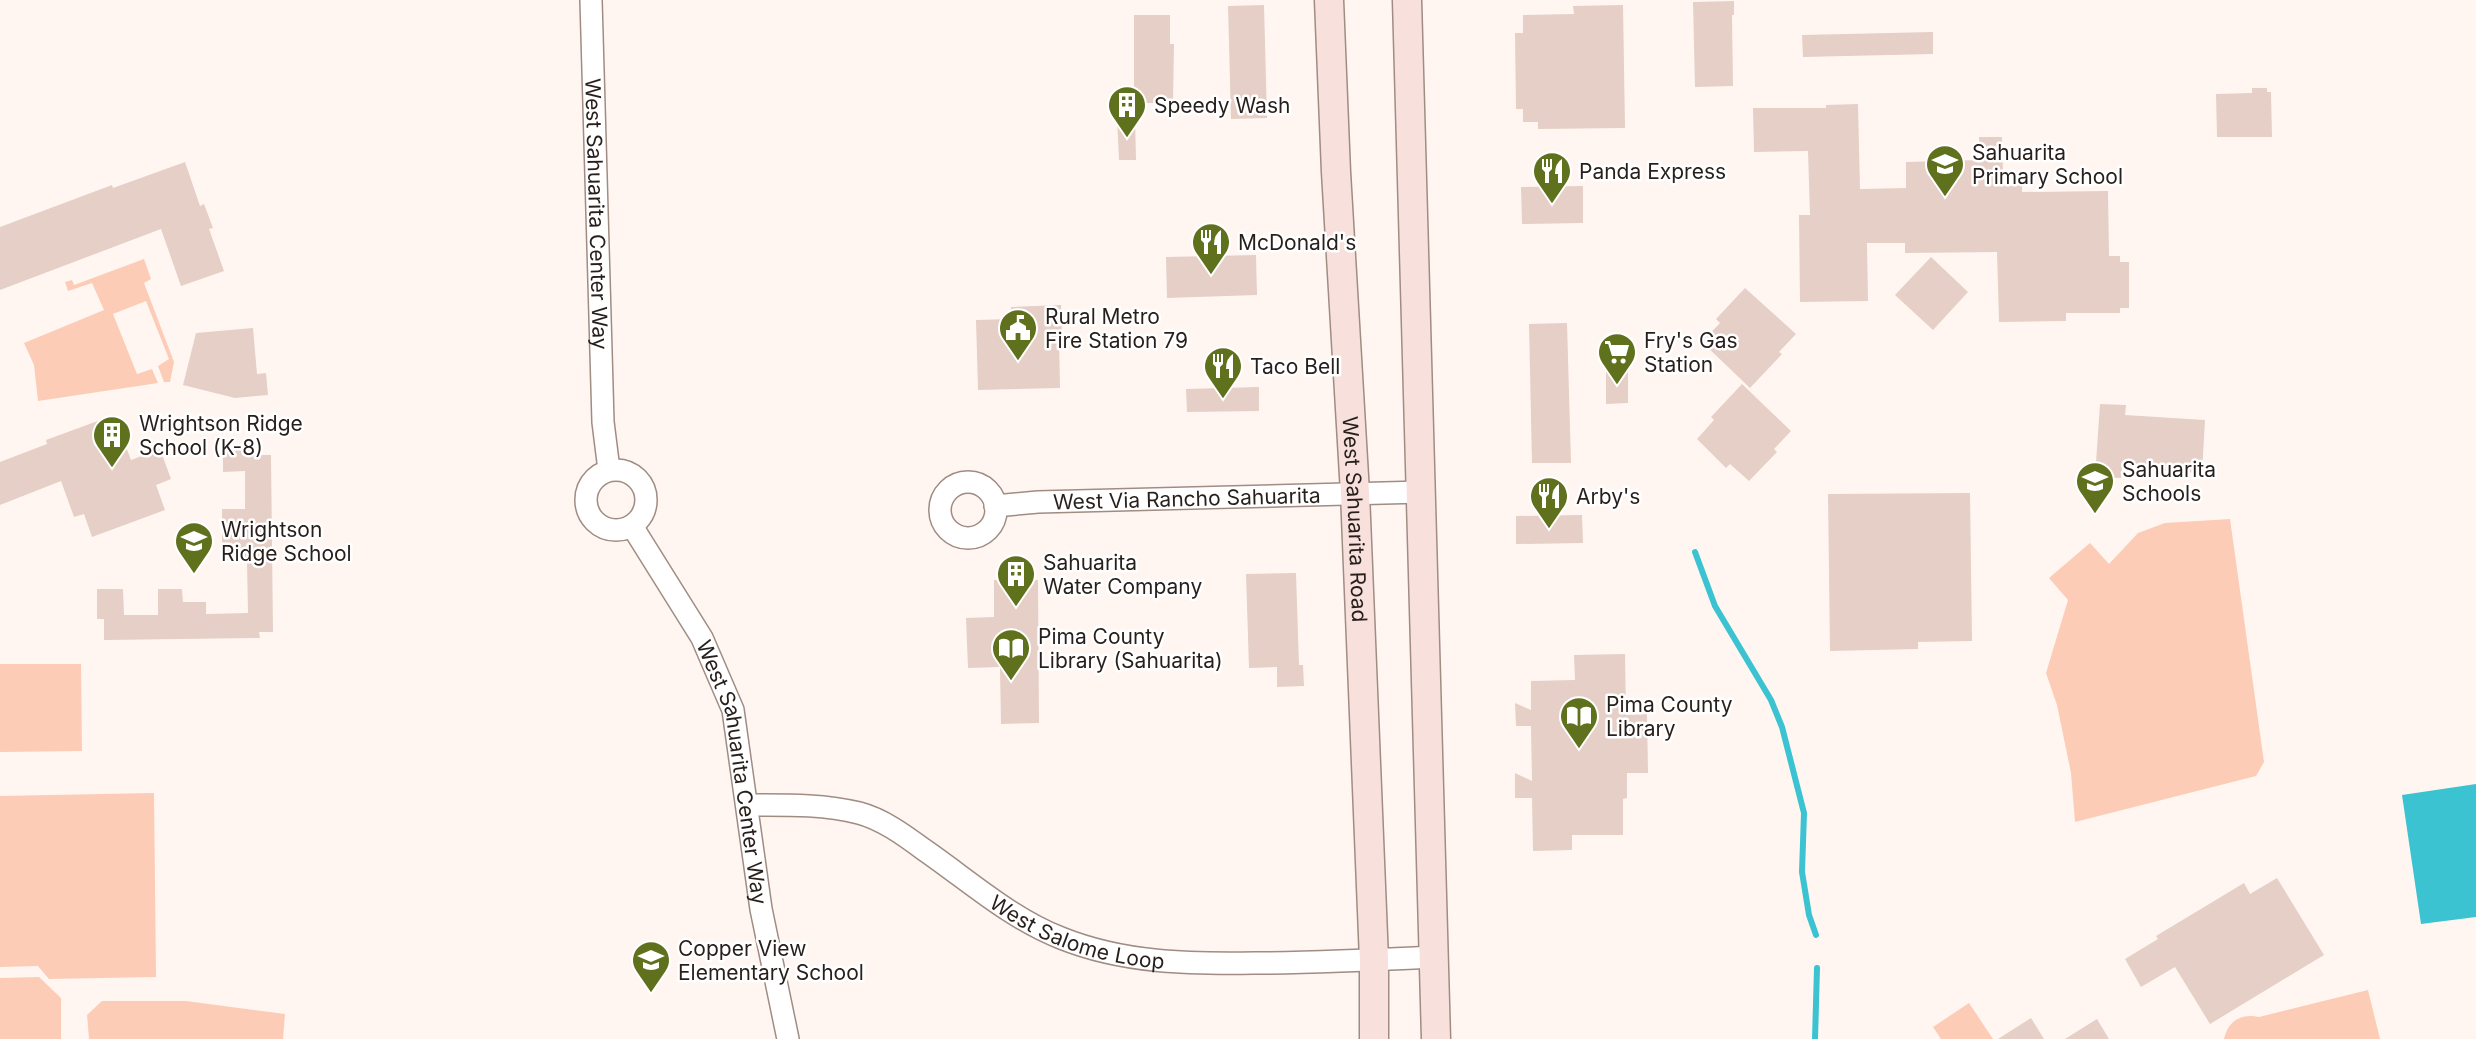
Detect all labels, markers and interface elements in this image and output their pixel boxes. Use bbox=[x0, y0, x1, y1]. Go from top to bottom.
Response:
street label: West Sahuarita Center Way bbox=[581, 78, 613, 350]
building icon: Speedy Wash bbox=[1106, 84, 1148, 139]
place label: Speedy Wash bbox=[1154, 93, 1290, 118]
place label: Sahuarita Primary School bbox=[1972, 140, 2123, 189]
school or university icon: Sahuarita Primary School bbox=[1924, 143, 1966, 198]
restaurant icon: Panda Express bbox=[1531, 150, 1573, 205]
place label: Panda Express bbox=[1579, 159, 1726, 184]
restaurant icon: McDonald's bbox=[1190, 221, 1232, 276]
place label: McDonald's bbox=[1238, 230, 1356, 255]
place label: Rural Metro Fire Station 79 bbox=[1045, 304, 1188, 353]
public building icon: Rural Metro Fire Station 79 bbox=[997, 307, 1039, 362]
place label: Fry's Gas Station bbox=[1644, 328, 1738, 377]
supermarket icon: Fry's Gas Station bbox=[1596, 331, 1638, 386]
restaurant icon: Taco Bell bbox=[1202, 345, 1244, 400]
place label: Taco Bell bbox=[1250, 354, 1340, 379]
place label: Wrightson Ridge School (K-8) bbox=[139, 411, 303, 460]
building icon: Wrightson Ridge School (K-8) bbox=[91, 414, 133, 469]
street label: West Sahuarita Road bbox=[1338, 416, 1373, 623]
place label: Sahuarita Schools bbox=[2122, 457, 2216, 506]
school or university icon: Sahuarita Schools bbox=[2074, 460, 2116, 515]
restaurant icon: Arby's bbox=[1528, 475, 1570, 530]
street label: West Via Rancho Sahuarita bbox=[1053, 482, 1321, 514]
place label: Arby's bbox=[1576, 484, 1640, 509]
place label: Wrightson Ridge School bbox=[221, 517, 352, 566]
school or university icon: Wrightson Ridge School bbox=[173, 520, 215, 575]
place label: Sahuarita Water Company bbox=[1043, 550, 1202, 599]
building icon: Sahuarita Water Company bbox=[995, 553, 1037, 608]
place label: Pima County Library (Sahuarita) bbox=[1038, 624, 1223, 673]
library icon: Pima County Library (Sahuarita) bbox=[990, 627, 1032, 682]
street label: West Sahuarita Center Way bbox=[692, 636, 773, 906]
place label: Pima County Library bbox=[1606, 692, 1733, 741]
library icon: Pima County Library bbox=[1558, 695, 1600, 750]
street label: West Salome Loop bbox=[985, 889, 1166, 973]
place label: Copper View Elementary School bbox=[678, 936, 864, 985]
school or university icon: Copper View Elementary School bbox=[630, 939, 672, 994]

